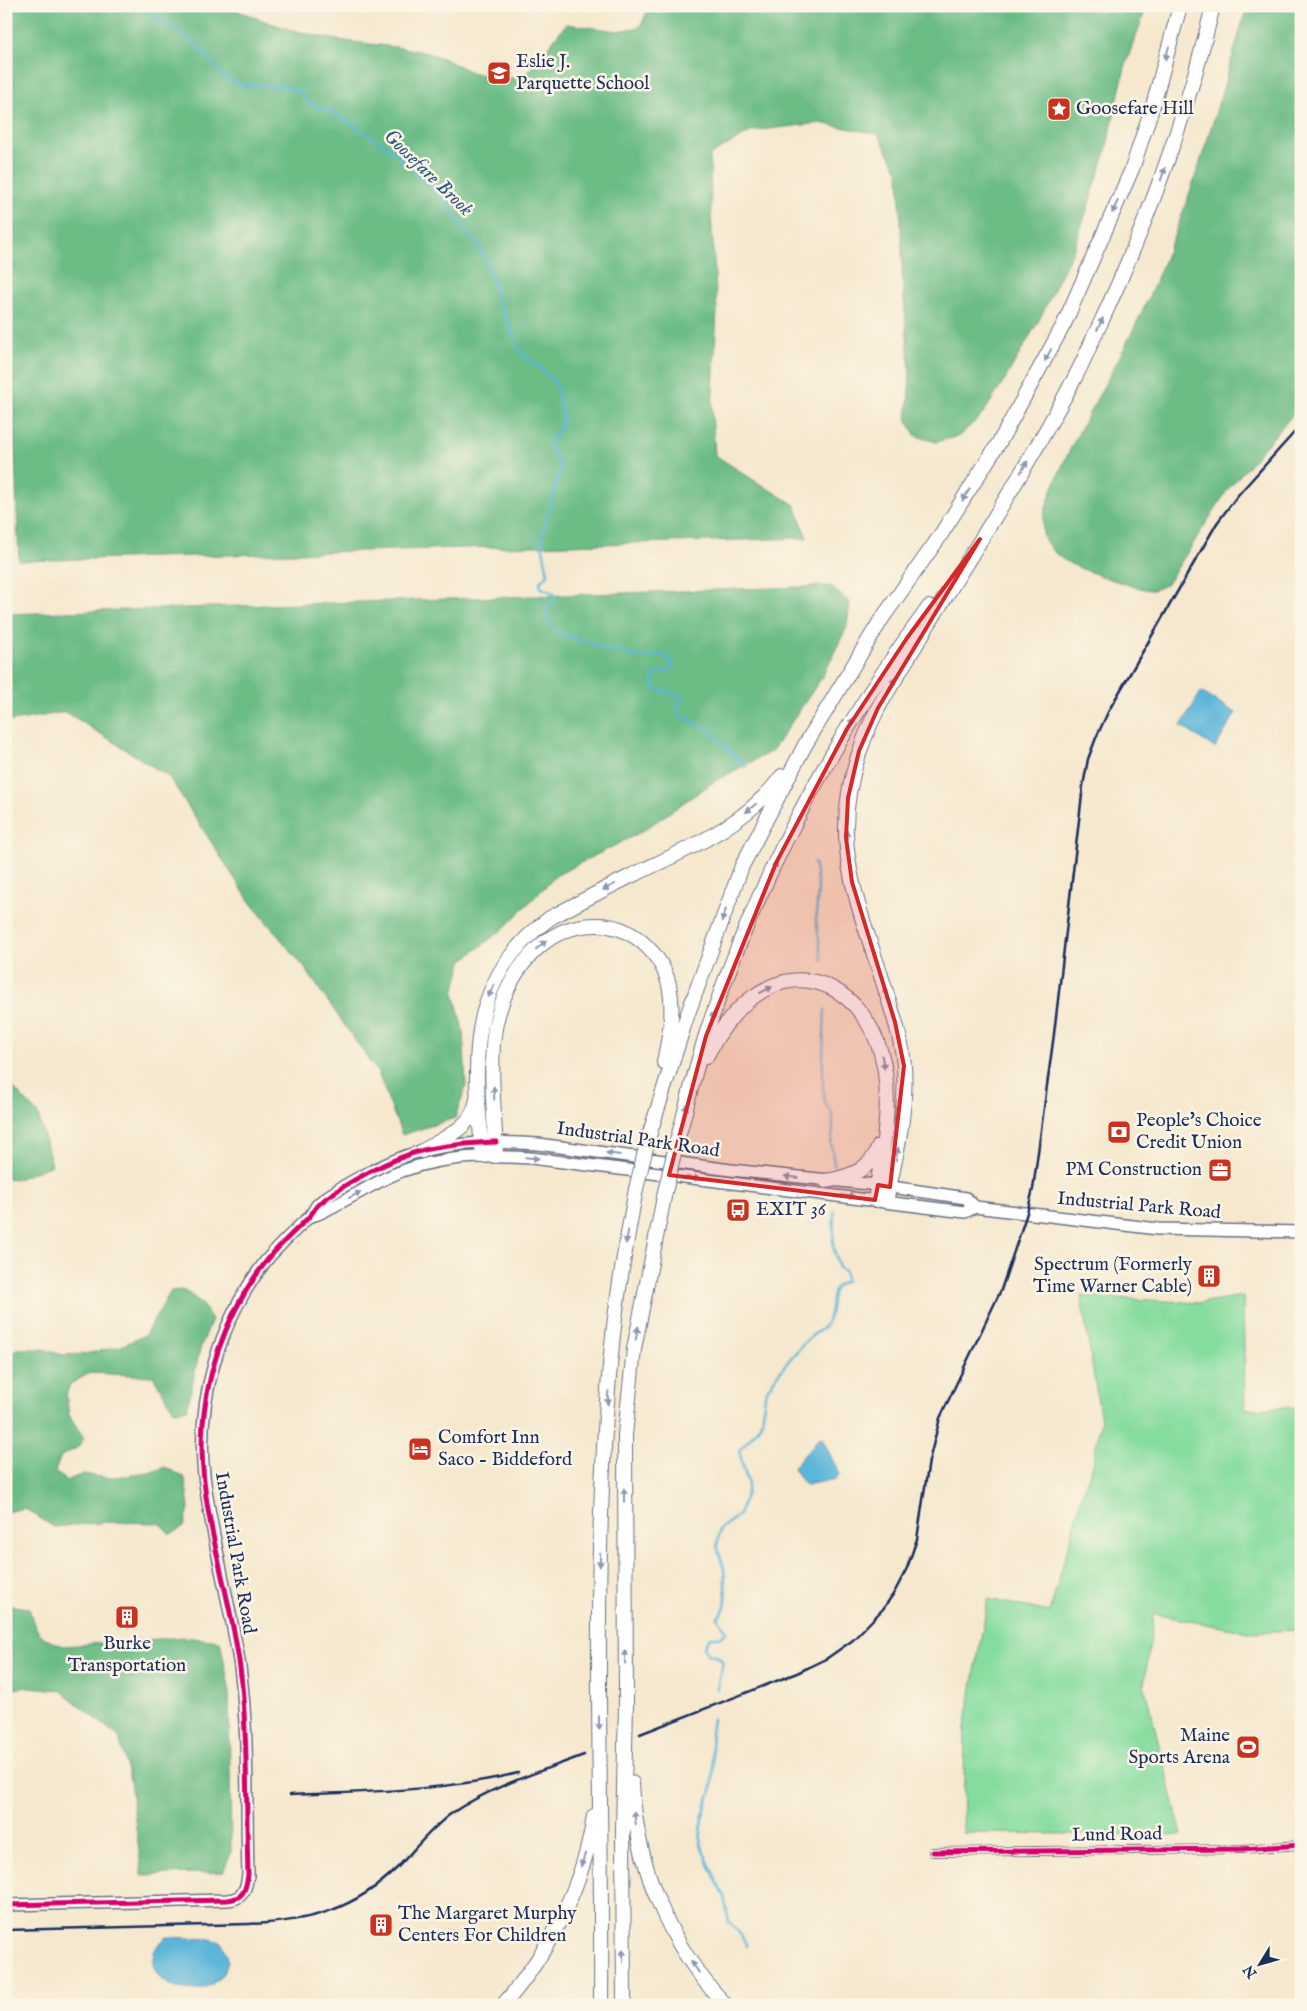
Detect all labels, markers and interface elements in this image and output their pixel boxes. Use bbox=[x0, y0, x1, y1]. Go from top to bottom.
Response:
one-way arrow bbox=[1163, 46, 1171, 61]
place label: Eslie J. Parquette School bbox=[516, 50, 650, 96]
school or university icon: Eslie J. Parquette School bbox=[486, 60, 512, 86]
place icon: Goosefare Hill bbox=[1046, 96, 1072, 122]
place label: Goosefare Hill bbox=[1076, 97, 1195, 121]
water label: Goosefare Brook bbox=[378, 124, 478, 222]
one-way arrow bbox=[1160, 166, 1168, 181]
one-way arrow bbox=[1111, 200, 1119, 214]
one-way arrow bbox=[1096, 317, 1104, 331]
one-way arrow bbox=[1044, 347, 1052, 362]
one-way arrow bbox=[1019, 460, 1028, 474]
one-way arrow bbox=[961, 488, 970, 501]
one-way arrow bbox=[888, 677, 897, 690]
one-way arrow bbox=[845, 718, 855, 731]
one-way arrow bbox=[745, 803, 758, 814]
one-way arrow bbox=[842, 829, 850, 845]
one-way arrow bbox=[770, 861, 778, 875]
one-way arrow bbox=[602, 883, 616, 891]
one-way arrow bbox=[720, 908, 728, 923]
one-way arrow bbox=[535, 939, 548, 950]
one-way arrow bbox=[486, 984, 494, 998]
one-way arrow bbox=[758, 986, 773, 994]
one-way arrow bbox=[882, 986, 890, 1001]
one-way arrow bbox=[708, 1010, 716, 1025]
one-way arrow bbox=[879, 1054, 887, 1069]
one-way arrow bbox=[489, 1085, 497, 1101]
one-way arrow bbox=[681, 1104, 689, 1119]
place label: People's Choice Credit Union bbox=[1136, 1109, 1262, 1155]
street label: Industrial Park Road bbox=[555, 1117, 722, 1163]
bank icon: People's Choice Credit Union bbox=[1106, 1119, 1132, 1145]
one-way arrow bbox=[894, 1145, 902, 1161]
one-way arrow bbox=[605, 1150, 621, 1158]
one-way arrow bbox=[524, 1155, 540, 1163]
office icon: PM Construction bbox=[1207, 1157, 1233, 1183]
place label: PM Construction bbox=[1065, 1158, 1202, 1182]
one-way arrow bbox=[783, 1173, 799, 1181]
one-way arrow bbox=[686, 1174, 702, 1182]
street label: Industrial Park Road bbox=[1056, 1187, 1223, 1225]
one-way arrow bbox=[347, 1191, 362, 1199]
one-way arrow bbox=[840, 1192, 856, 1200]
bus stop icon: EXIT 36 bbox=[725, 1197, 751, 1223]
place label: EXIT 36 bbox=[756, 1198, 827, 1222]
one-way arrow bbox=[623, 1229, 631, 1244]
place label: Spectrum (Formerly Time Warner Cable) bbox=[1033, 1253, 1193, 1299]
building icon: Spectrum (Formerly Time Warner Cable) bbox=[1196, 1263, 1222, 1289]
one-way arrow bbox=[633, 1325, 641, 1341]
one-way arrow bbox=[604, 1390, 612, 1406]
place label: Comfort Inn Saco - Biddeford bbox=[438, 1426, 573, 1472]
hotel icon: Comfort Inn Saco - Biddeford bbox=[407, 1436, 433, 1462]
street label: Industrial Park Road bbox=[209, 1470, 261, 1637]
one-way arrow bbox=[620, 1486, 628, 1502]
one-way arrow bbox=[596, 1552, 604, 1568]
building icon: Burke Transportation bbox=[114, 1604, 140, 1630]
place label: Burke Transportation bbox=[68, 1632, 186, 1678]
one-way arrow bbox=[621, 1649, 629, 1665]
one-way arrow bbox=[595, 1715, 603, 1731]
place label: Maine Sports Arena bbox=[1129, 1724, 1231, 1770]
sports icon: Maine Sports Arena bbox=[1235, 1734, 1261, 1760]
one-way arrow bbox=[631, 1810, 639, 1826]
street label: Lund Road bbox=[1071, 1822, 1163, 1848]
one-way arrow bbox=[578, 1853, 586, 1868]
place label: The Margaret Murphy Centers For Children bbox=[398, 1902, 577, 1948]
building icon: The Margaret Murphy Centers For Children bbox=[368, 1912, 394, 1938]
north arrow bbox=[1234, 1938, 1284, 1988]
one-way arrow bbox=[619, 1948, 627, 1964]
one-way arrow bbox=[690, 1960, 700, 1974]
text: N bbox=[1240, 1961, 1262, 1982]

